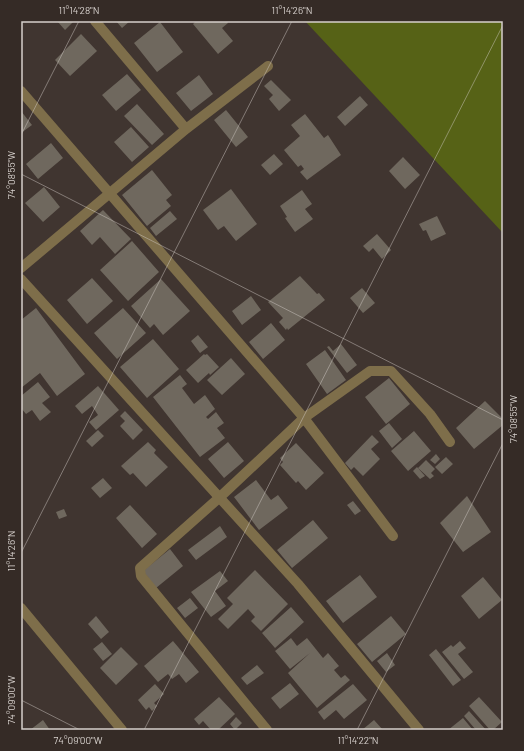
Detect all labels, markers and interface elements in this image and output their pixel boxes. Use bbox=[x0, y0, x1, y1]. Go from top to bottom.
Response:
text: 11°14'28"N bbox=[59, 4, 99, 16]
text: 11°14'26"N bbox=[272, 4, 312, 16]
text: 74°08'55"W bbox=[5, 151, 17, 199]
text: 74°08'55"W bbox=[507, 395, 519, 443]
text: 11°14'26"N bbox=[5, 531, 17, 571]
text: 74°09'00"W bbox=[5, 675, 17, 724]
text: 74°09'00"W bbox=[54, 734, 103, 746]
text: 11°14'22"N bbox=[337, 734, 379, 746]

